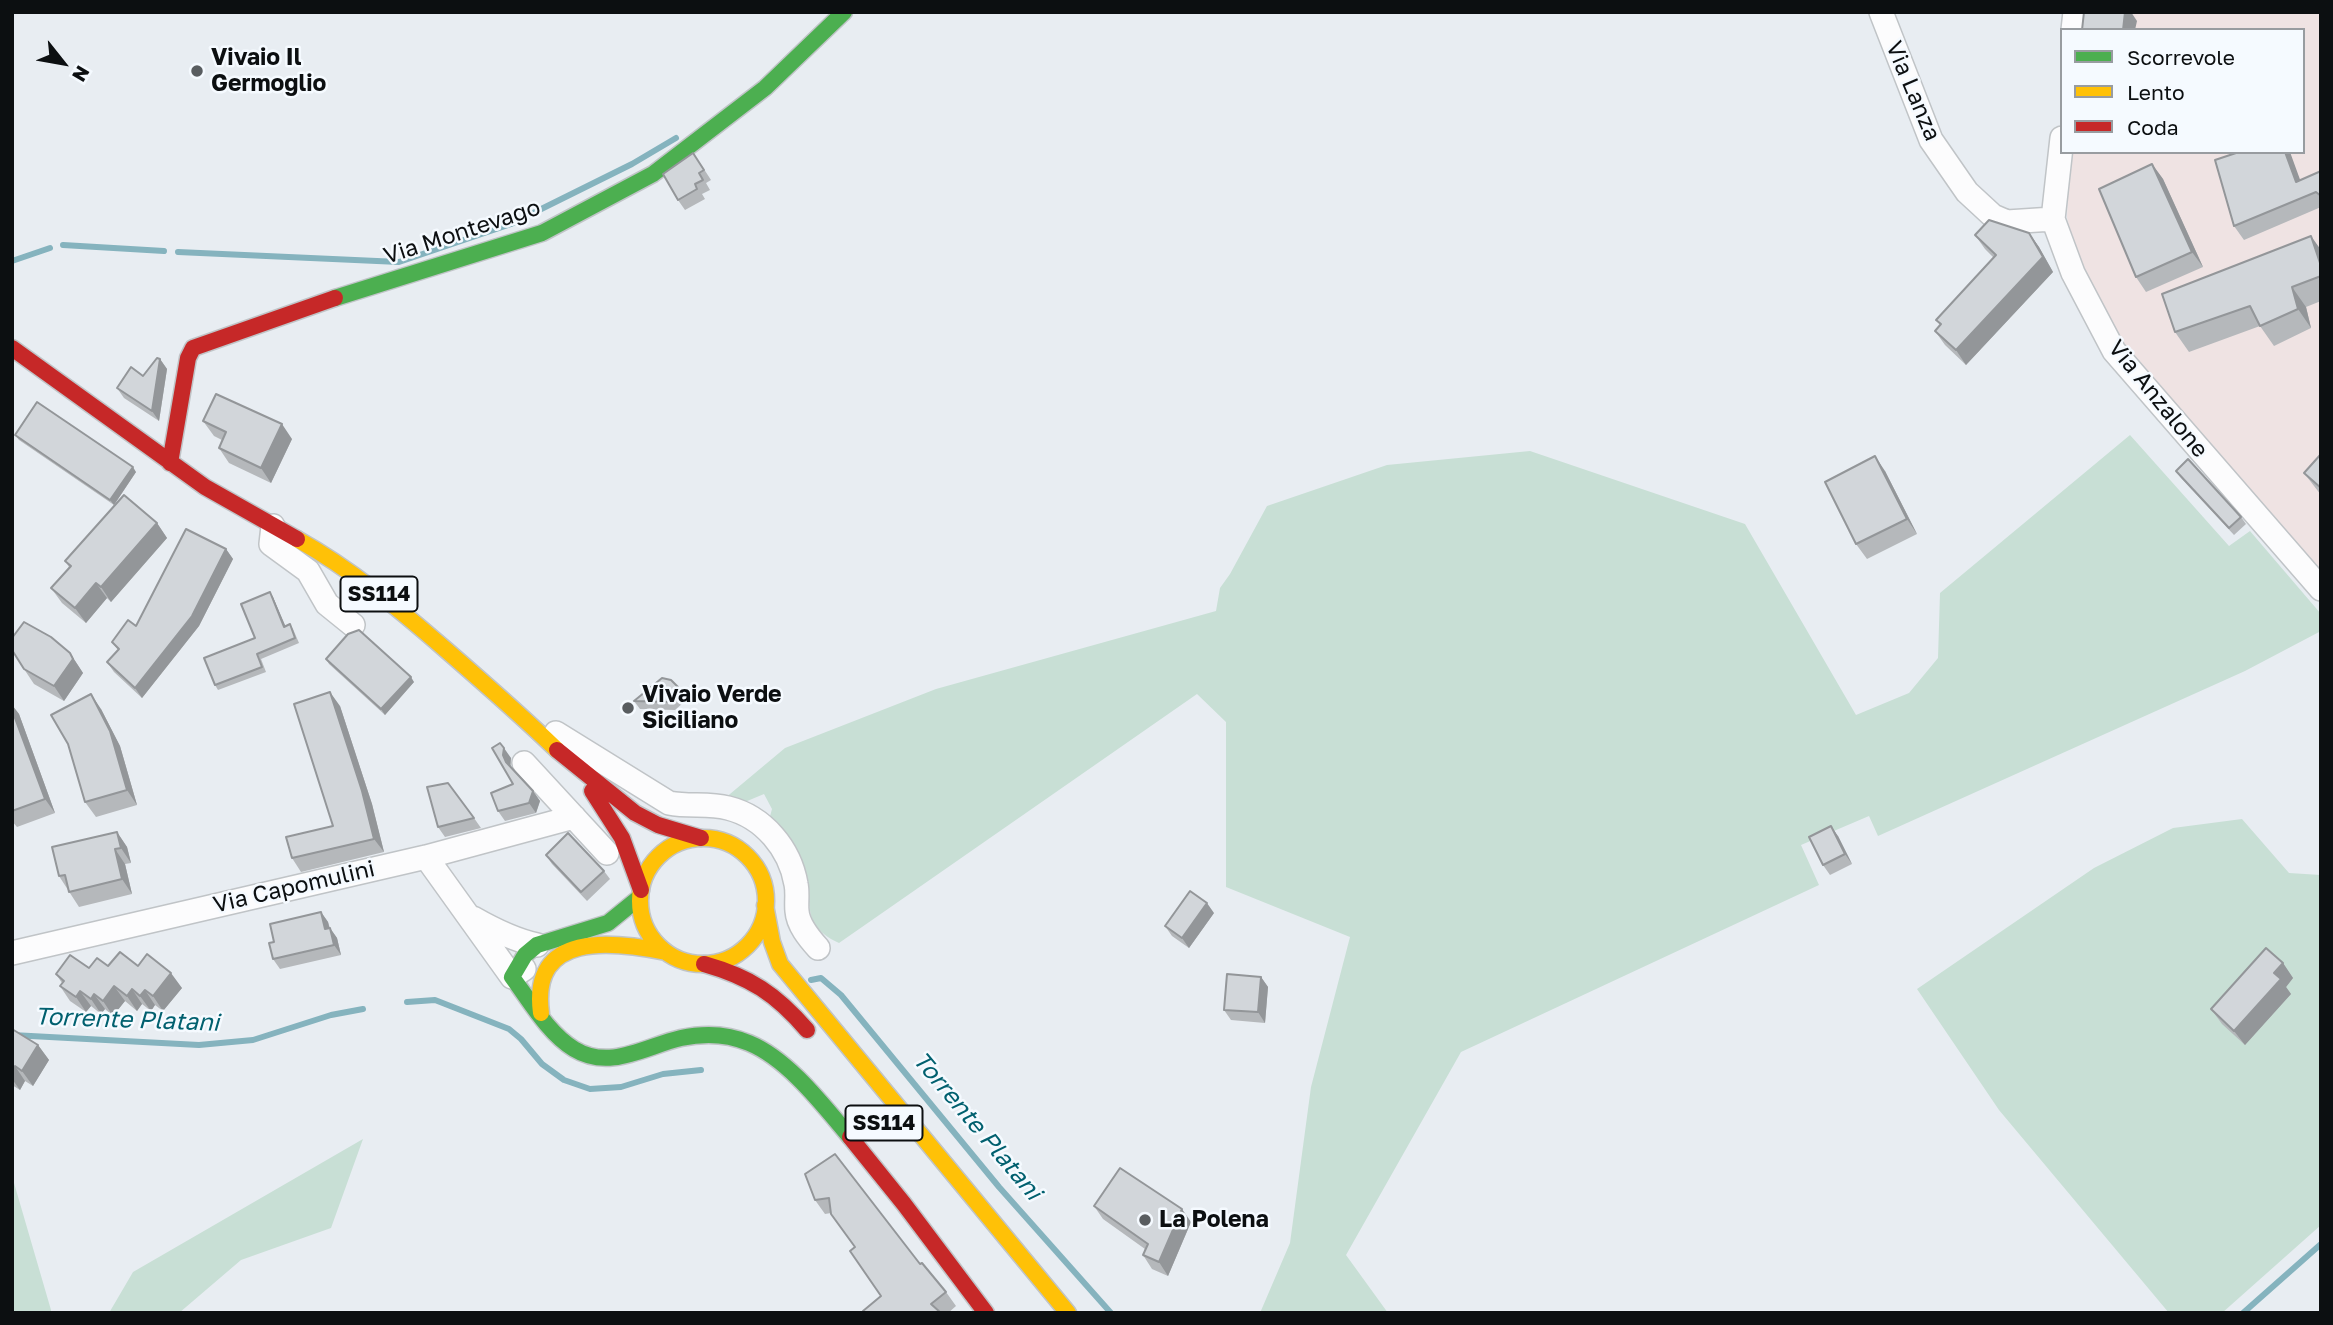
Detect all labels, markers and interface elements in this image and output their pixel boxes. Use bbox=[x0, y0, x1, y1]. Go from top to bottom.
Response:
north arrow bbox=[28, 28, 98, 98]
legend bbox=[2060, 28, 2305, 154]
street label: Via Lanza bbox=[1880, 37, 1946, 145]
place label: Vivaio Il Germoglio bbox=[211, 44, 326, 98]
text: Scorrevole bbox=[2127, 44, 2235, 70]
text: N bbox=[68, 62, 95, 86]
marker: Vivaio Il Germoglio bbox=[189, 63, 205, 79]
text: Lento bbox=[2127, 79, 2185, 105]
text: Coda bbox=[2127, 114, 2179, 140]
street label: Via Montevago bbox=[380, 194, 544, 270]
street label: Via Anzalone bbox=[2102, 335, 2214, 463]
road number: SS114 bbox=[340, 576, 418, 612]
place label: Vivaio Verde Siciliano bbox=[642, 681, 782, 735]
marker: Vivaio Verde Siciliano bbox=[620, 700, 636, 716]
street label: Via Capomulini bbox=[211, 855, 377, 919]
water label: Torrente Platani bbox=[34, 1002, 220, 1038]
water label: Torrente Platani bbox=[907, 1046, 1047, 1206]
road number: SS114 bbox=[846, 1106, 922, 1140]
place label: La Polena bbox=[1159, 1206, 1269, 1234]
marker: La Polena bbox=[1137, 1212, 1153, 1228]

